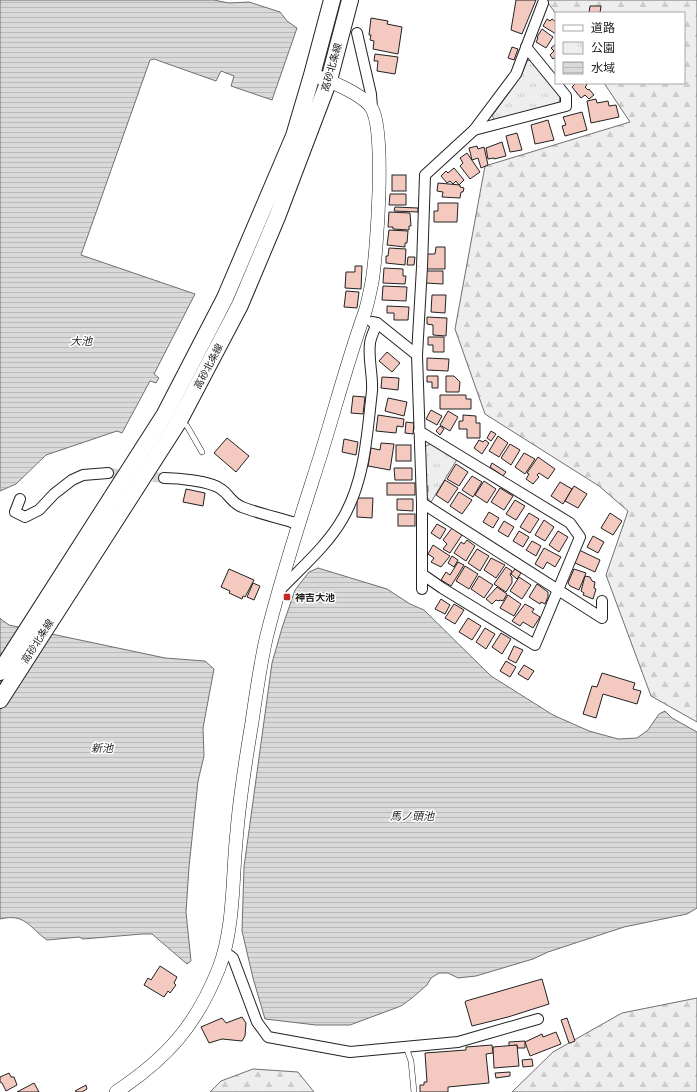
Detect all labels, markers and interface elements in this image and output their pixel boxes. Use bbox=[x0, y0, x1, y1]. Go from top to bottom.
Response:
legend bbox=[555, 12, 685, 84]
text: 道路 bbox=[591, 20, 615, 35]
text: 公園 bbox=[591, 40, 615, 55]
street label: 高砂北条線 bbox=[318, 41, 344, 93]
text: 水域 bbox=[591, 60, 615, 75]
water label: 大池 bbox=[70, 334, 93, 347]
street label: 高砂北条線 bbox=[191, 341, 225, 391]
place label: 神吉大池 bbox=[295, 591, 335, 603]
marker: 神吉大池 bbox=[282, 592, 292, 602]
street label: 高砂北条線 bbox=[18, 617, 56, 665]
water label: 新池 bbox=[91, 741, 114, 754]
water label: 馬ノ頭池 bbox=[390, 809, 435, 822]

